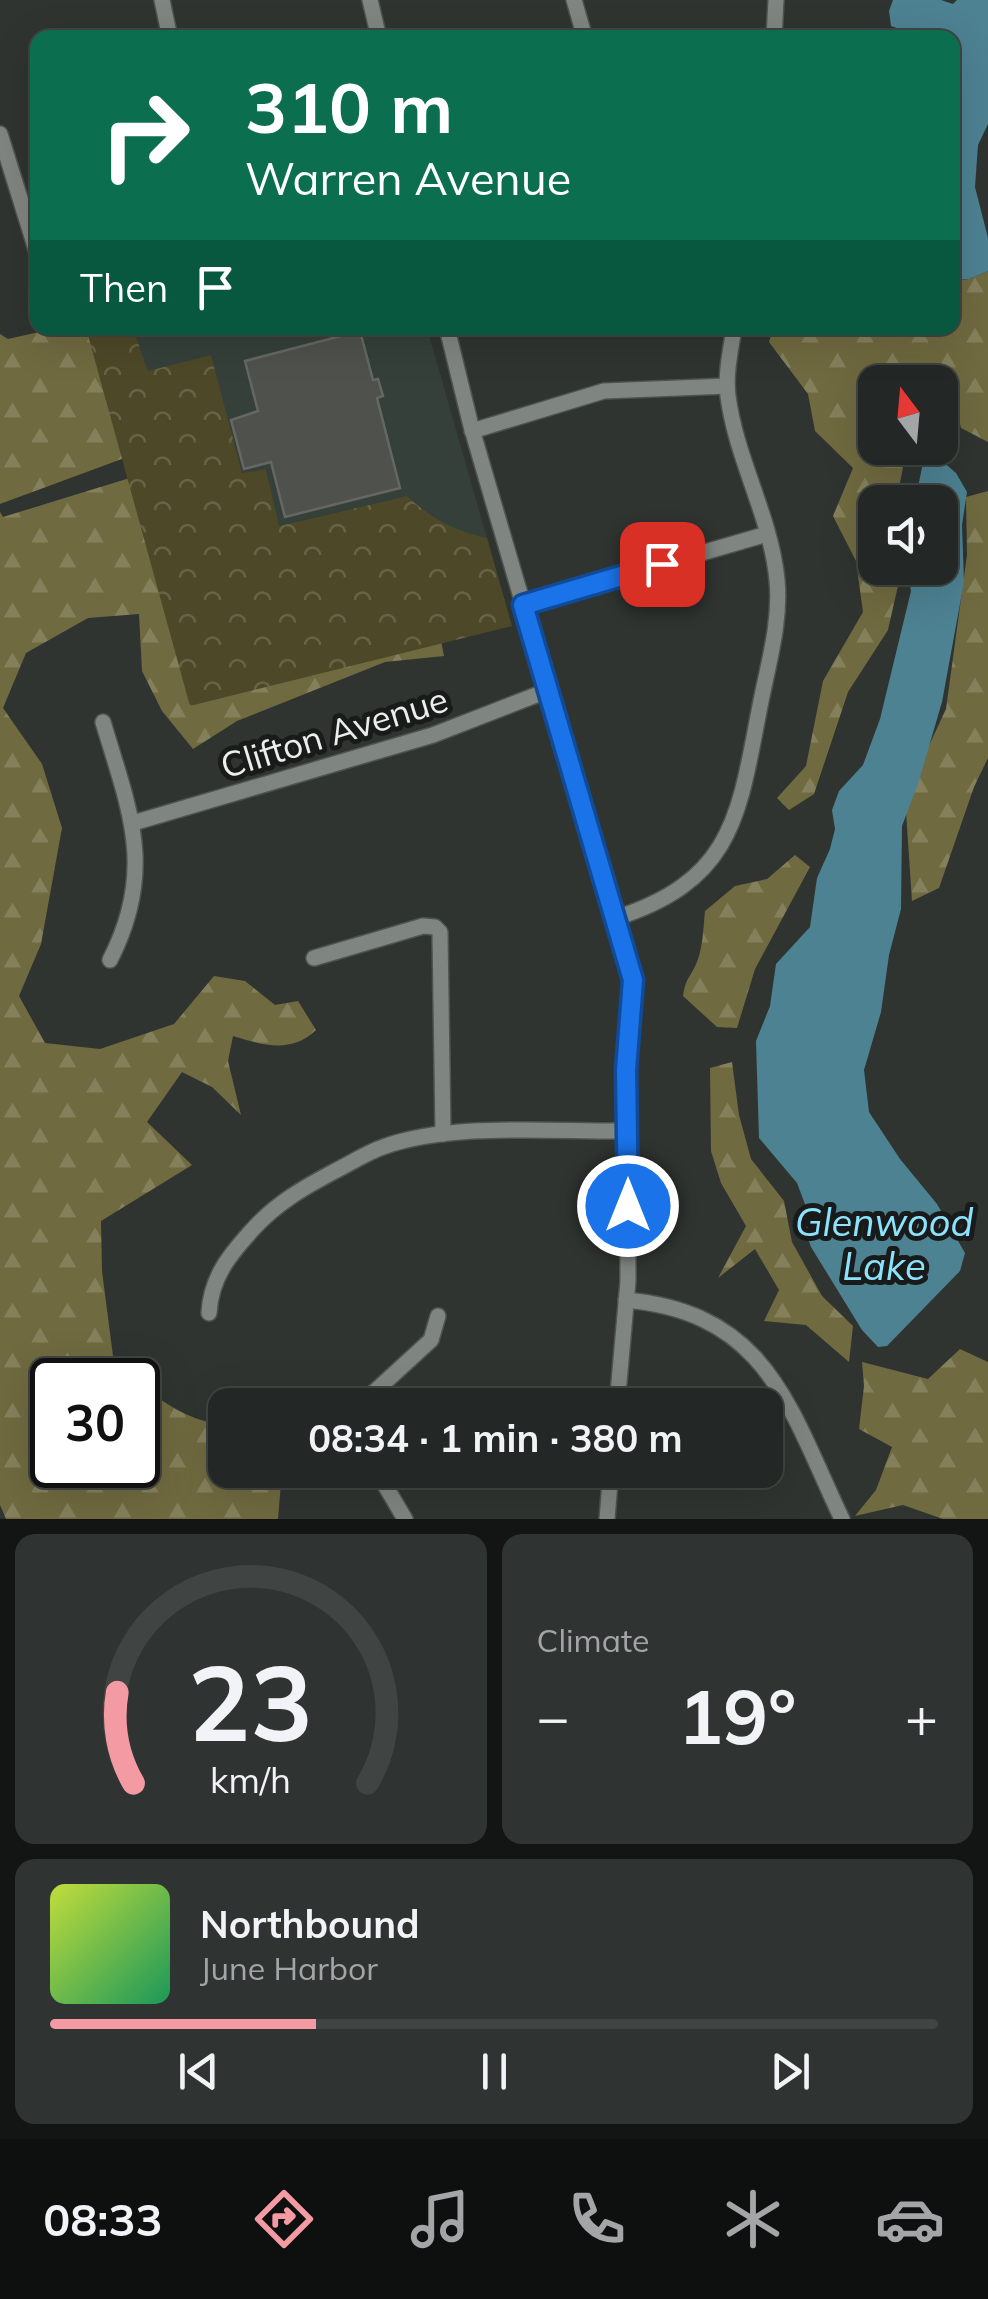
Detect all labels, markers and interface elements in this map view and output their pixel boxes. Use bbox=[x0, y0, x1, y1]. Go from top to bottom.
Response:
text: 310 m bbox=[245, 63, 453, 151]
icon: right bbox=[80, 70, 210, 200]
text: Warren Avenue bbox=[245, 150, 571, 206]
icon: arrive bbox=[188, 260, 243, 315]
text: Then bbox=[80, 264, 168, 312]
north arrow bbox=[858, 365, 958, 465]
map controls bbox=[858, 365, 958, 585]
button: sound bbox=[858, 485, 958, 585]
pin bbox=[620, 522, 705, 607]
icon: arrive bbox=[635, 537, 690, 592]
street label: Clifton Avenue bbox=[215, 677, 453, 787]
position arrow bbox=[576, 1154, 680, 1258]
water label: Glenwood Lake bbox=[795, 1198, 973, 1290]
speed limit sign: 30 bbox=[30, 1358, 160, 1488]
text: 08:34 · 1 min · 380 m bbox=[308, 1414, 683, 1462]
text: Climate bbox=[537, 1620, 649, 1660]
text: 23 bbox=[188, 1636, 313, 1767]
text: 19° bbox=[678, 1669, 796, 1763]
text: − bbox=[537, 1682, 570, 1751]
text: + bbox=[905, 1682, 938, 1751]
text: km/h bbox=[210, 1757, 291, 1802]
text: Northbound bbox=[200, 1900, 420, 1948]
text: June Harbor bbox=[200, 1948, 378, 1988]
icon: previous bbox=[171, 2044, 226, 2099]
icon: pause bbox=[467, 2044, 522, 2099]
icon: next bbox=[763, 2044, 818, 2099]
icon: directions bbox=[249, 2184, 319, 2254]
icon: music bbox=[405, 2184, 475, 2254]
icon: phone bbox=[562, 2184, 632, 2254]
icon: climate bbox=[718, 2184, 788, 2254]
icon: car bbox=[875, 2184, 945, 2254]
text: 08:33 bbox=[43, 2191, 162, 2247]

